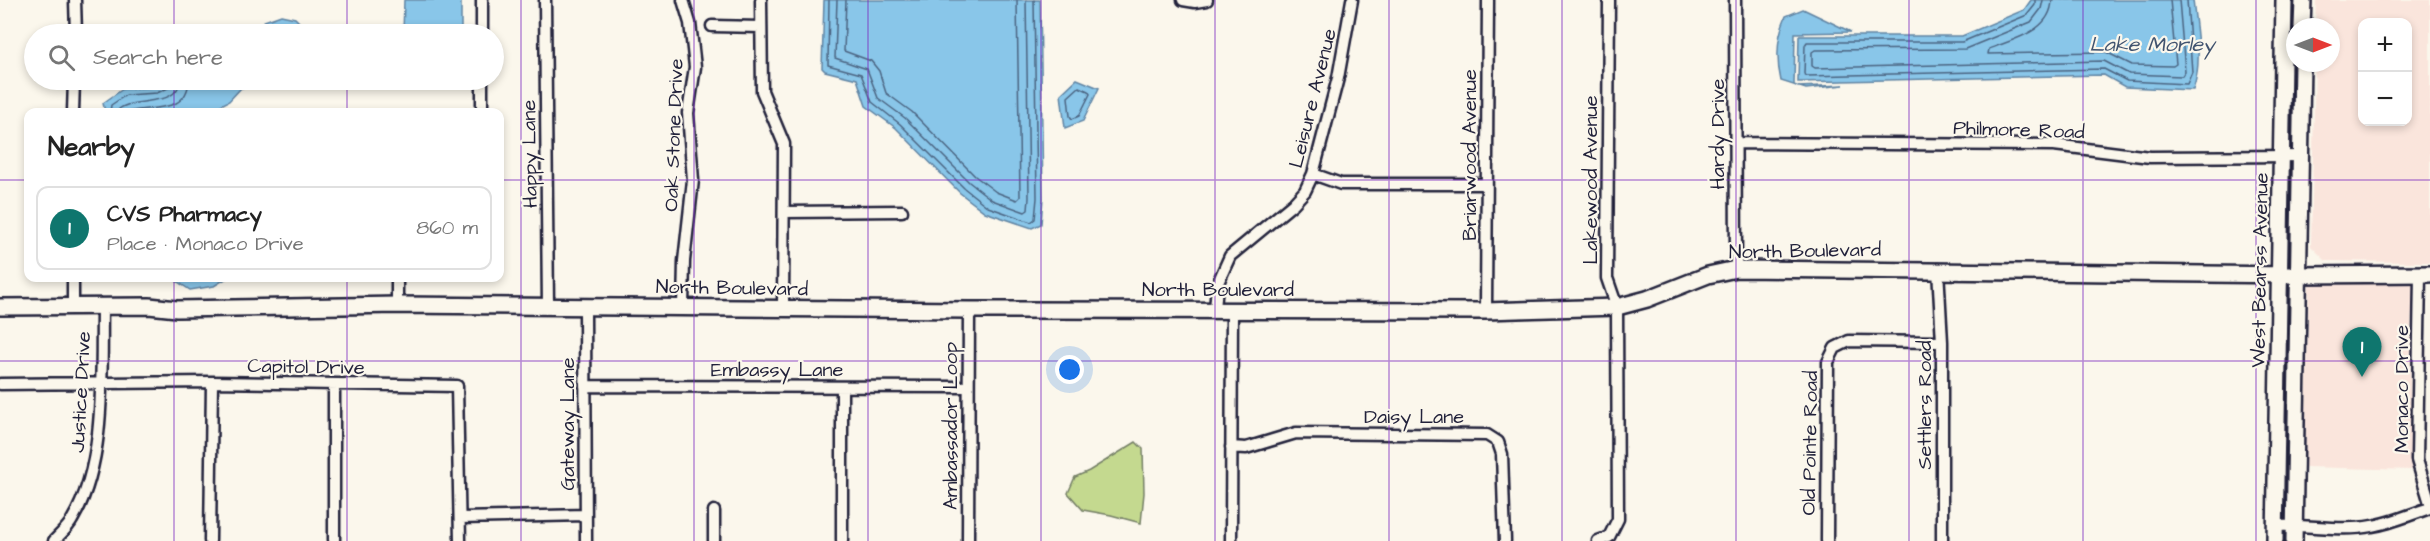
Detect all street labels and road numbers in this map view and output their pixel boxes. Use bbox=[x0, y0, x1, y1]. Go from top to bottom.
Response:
street label: Leisure Avenue bbox=[1282, 25, 1344, 171]
street label: Oak Stone Drive bbox=[657, 58, 691, 212]
street label: Briarwood Avenue bbox=[1456, 69, 1484, 241]
street label: Hardy Drive bbox=[1704, 78, 1733, 189]
street label: Lakewood Avenue bbox=[1577, 95, 1605, 265]
street label: Happy Lane bbox=[515, 99, 546, 208]
street label: Philmore Road bbox=[1953, 114, 2085, 146]
street label: West Bearss Avenue bbox=[2244, 172, 2276, 368]
street label: North Boulevard bbox=[1729, 236, 1881, 266]
street label: North Boulevard bbox=[656, 273, 808, 303]
street label: North Boulevard bbox=[1142, 276, 1294, 304]
street label: Monaco Drive bbox=[2388, 325, 2416, 453]
street label: Justice Drive bbox=[64, 330, 98, 454]
street label: Settlers Road bbox=[1911, 341, 1939, 469]
street label: Ambassador Loop bbox=[937, 342, 965, 510]
street label: Capitol Drive bbox=[247, 352, 365, 382]
street label: Embassy Lane bbox=[711, 356, 844, 385]
street label: Gateway Lane bbox=[554, 357, 583, 491]
street label: Old Pointe Road bbox=[1795, 370, 1825, 516]
street label: Daisy Lane bbox=[1364, 403, 1464, 432]

